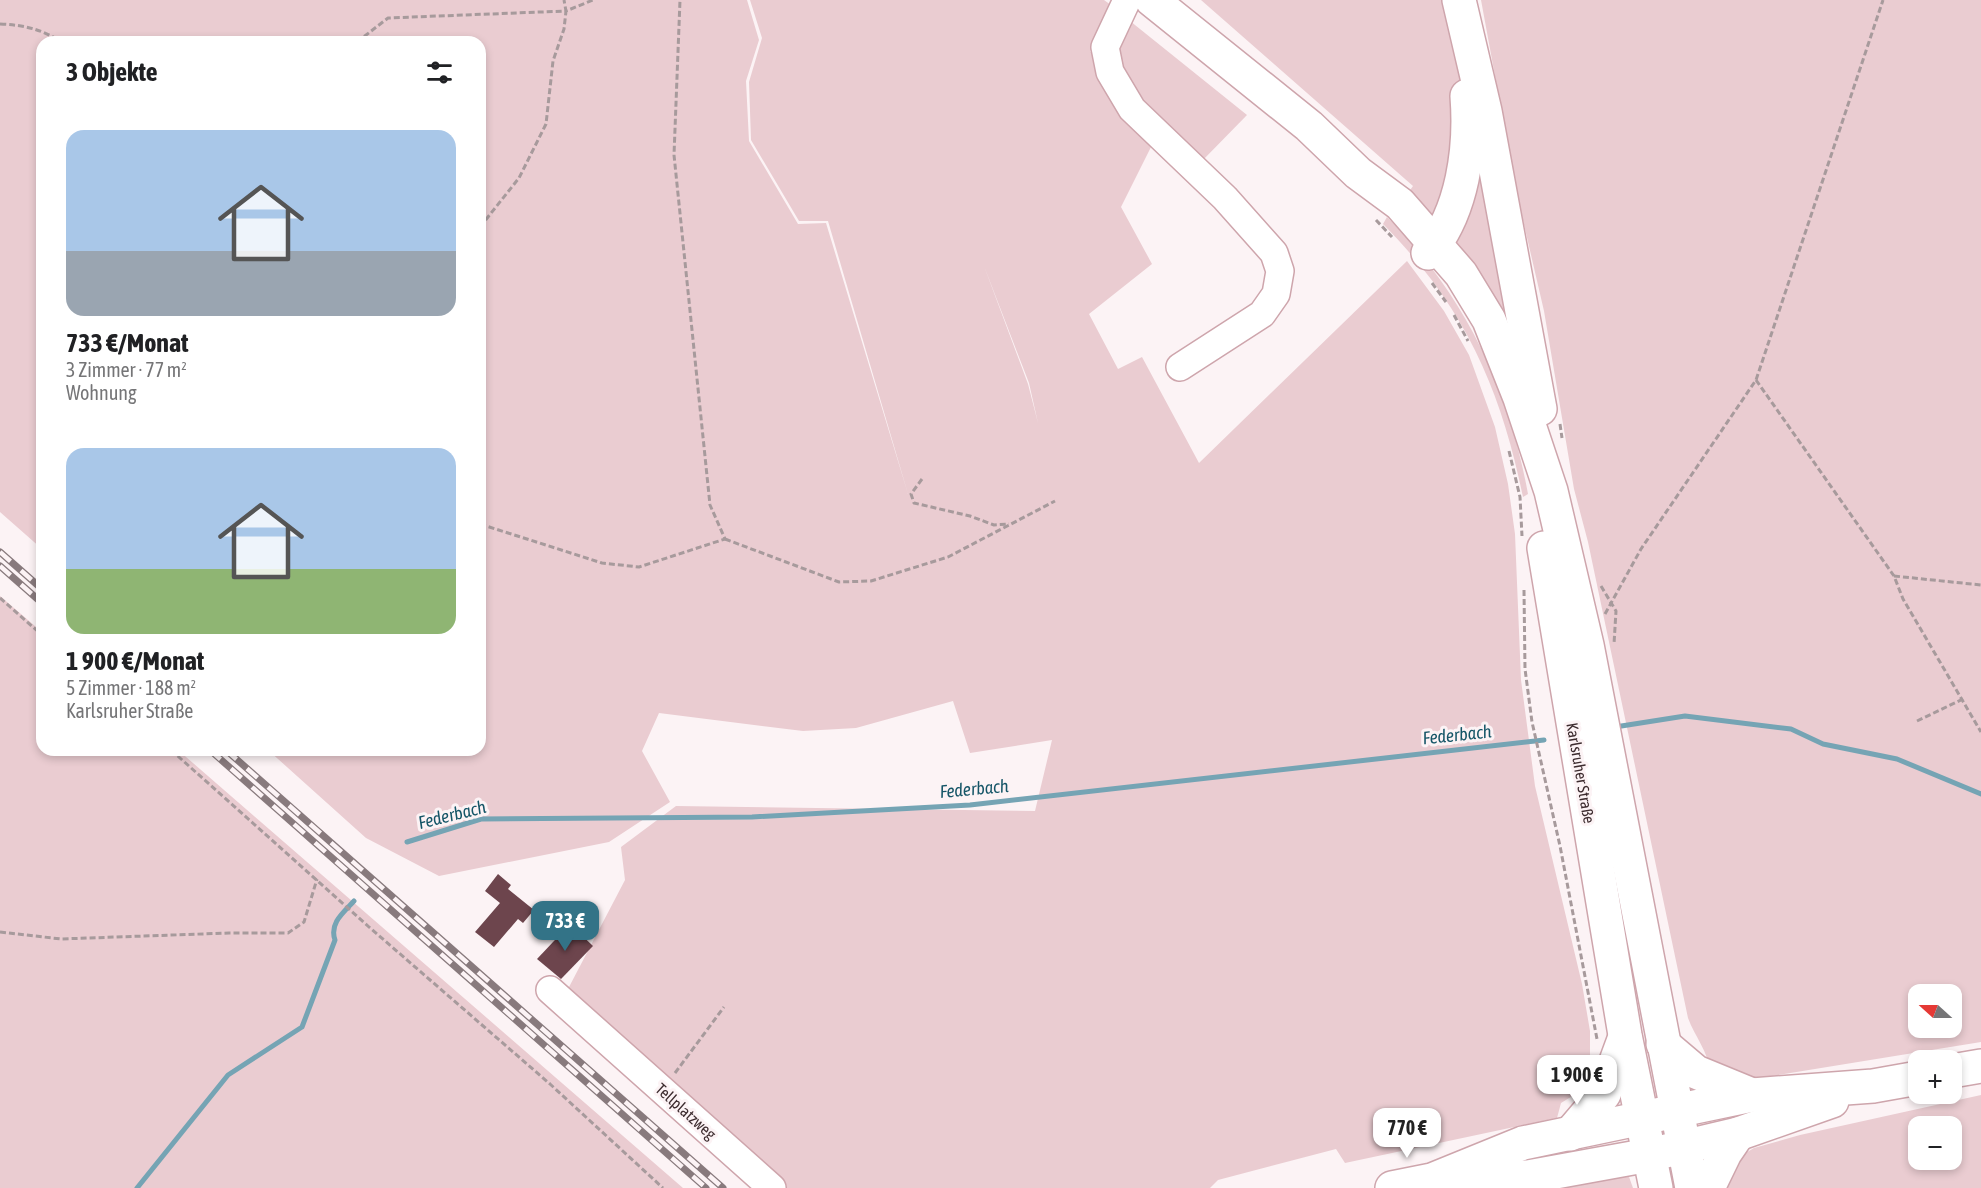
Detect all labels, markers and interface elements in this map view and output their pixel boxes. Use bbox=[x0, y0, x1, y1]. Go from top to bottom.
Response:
icon: filters bbox=[423, 56, 456, 89]
text: 3 Objekte bbox=[66, 57, 158, 87]
icon: home bbox=[207, 169, 315, 277]
text: 733 €/Monat bbox=[66, 328, 189, 358]
text: 3 Zimmer · 77 m² bbox=[66, 358, 187, 381]
text: Wohnung bbox=[66, 381, 137, 404]
icon: home bbox=[207, 487, 315, 595]
text: 1 900 €/Monat bbox=[66, 646, 204, 676]
text: 5 Zimmer · 188 m² bbox=[66, 676, 196, 699]
text: Karlsruher Straße bbox=[66, 699, 193, 722]
water label: Federbach bbox=[1422, 720, 1493, 749]
street label: Karlsruher Straße bbox=[1563, 721, 1599, 825]
water label: Federbach bbox=[939, 775, 1010, 802]
water label: Federbach bbox=[416, 796, 488, 833]
pin: 733 € bbox=[523, 901, 607, 952]
text: 733 € bbox=[545, 909, 585, 932]
north arrow bbox=[1908, 984, 1962, 1038]
map controls bbox=[1908, 984, 1962, 1170]
button: + bbox=[1908, 1050, 1962, 1104]
pin: 1 900 € bbox=[1522, 1055, 1632, 1106]
text: 1 900 € bbox=[1551, 1063, 1603, 1086]
street label: Tellplatzweg bbox=[651, 1079, 720, 1144]
pin: 770 € bbox=[1365, 1108, 1449, 1159]
text: 770 € bbox=[1387, 1116, 1427, 1139]
button: − bbox=[1908, 1116, 1962, 1170]

